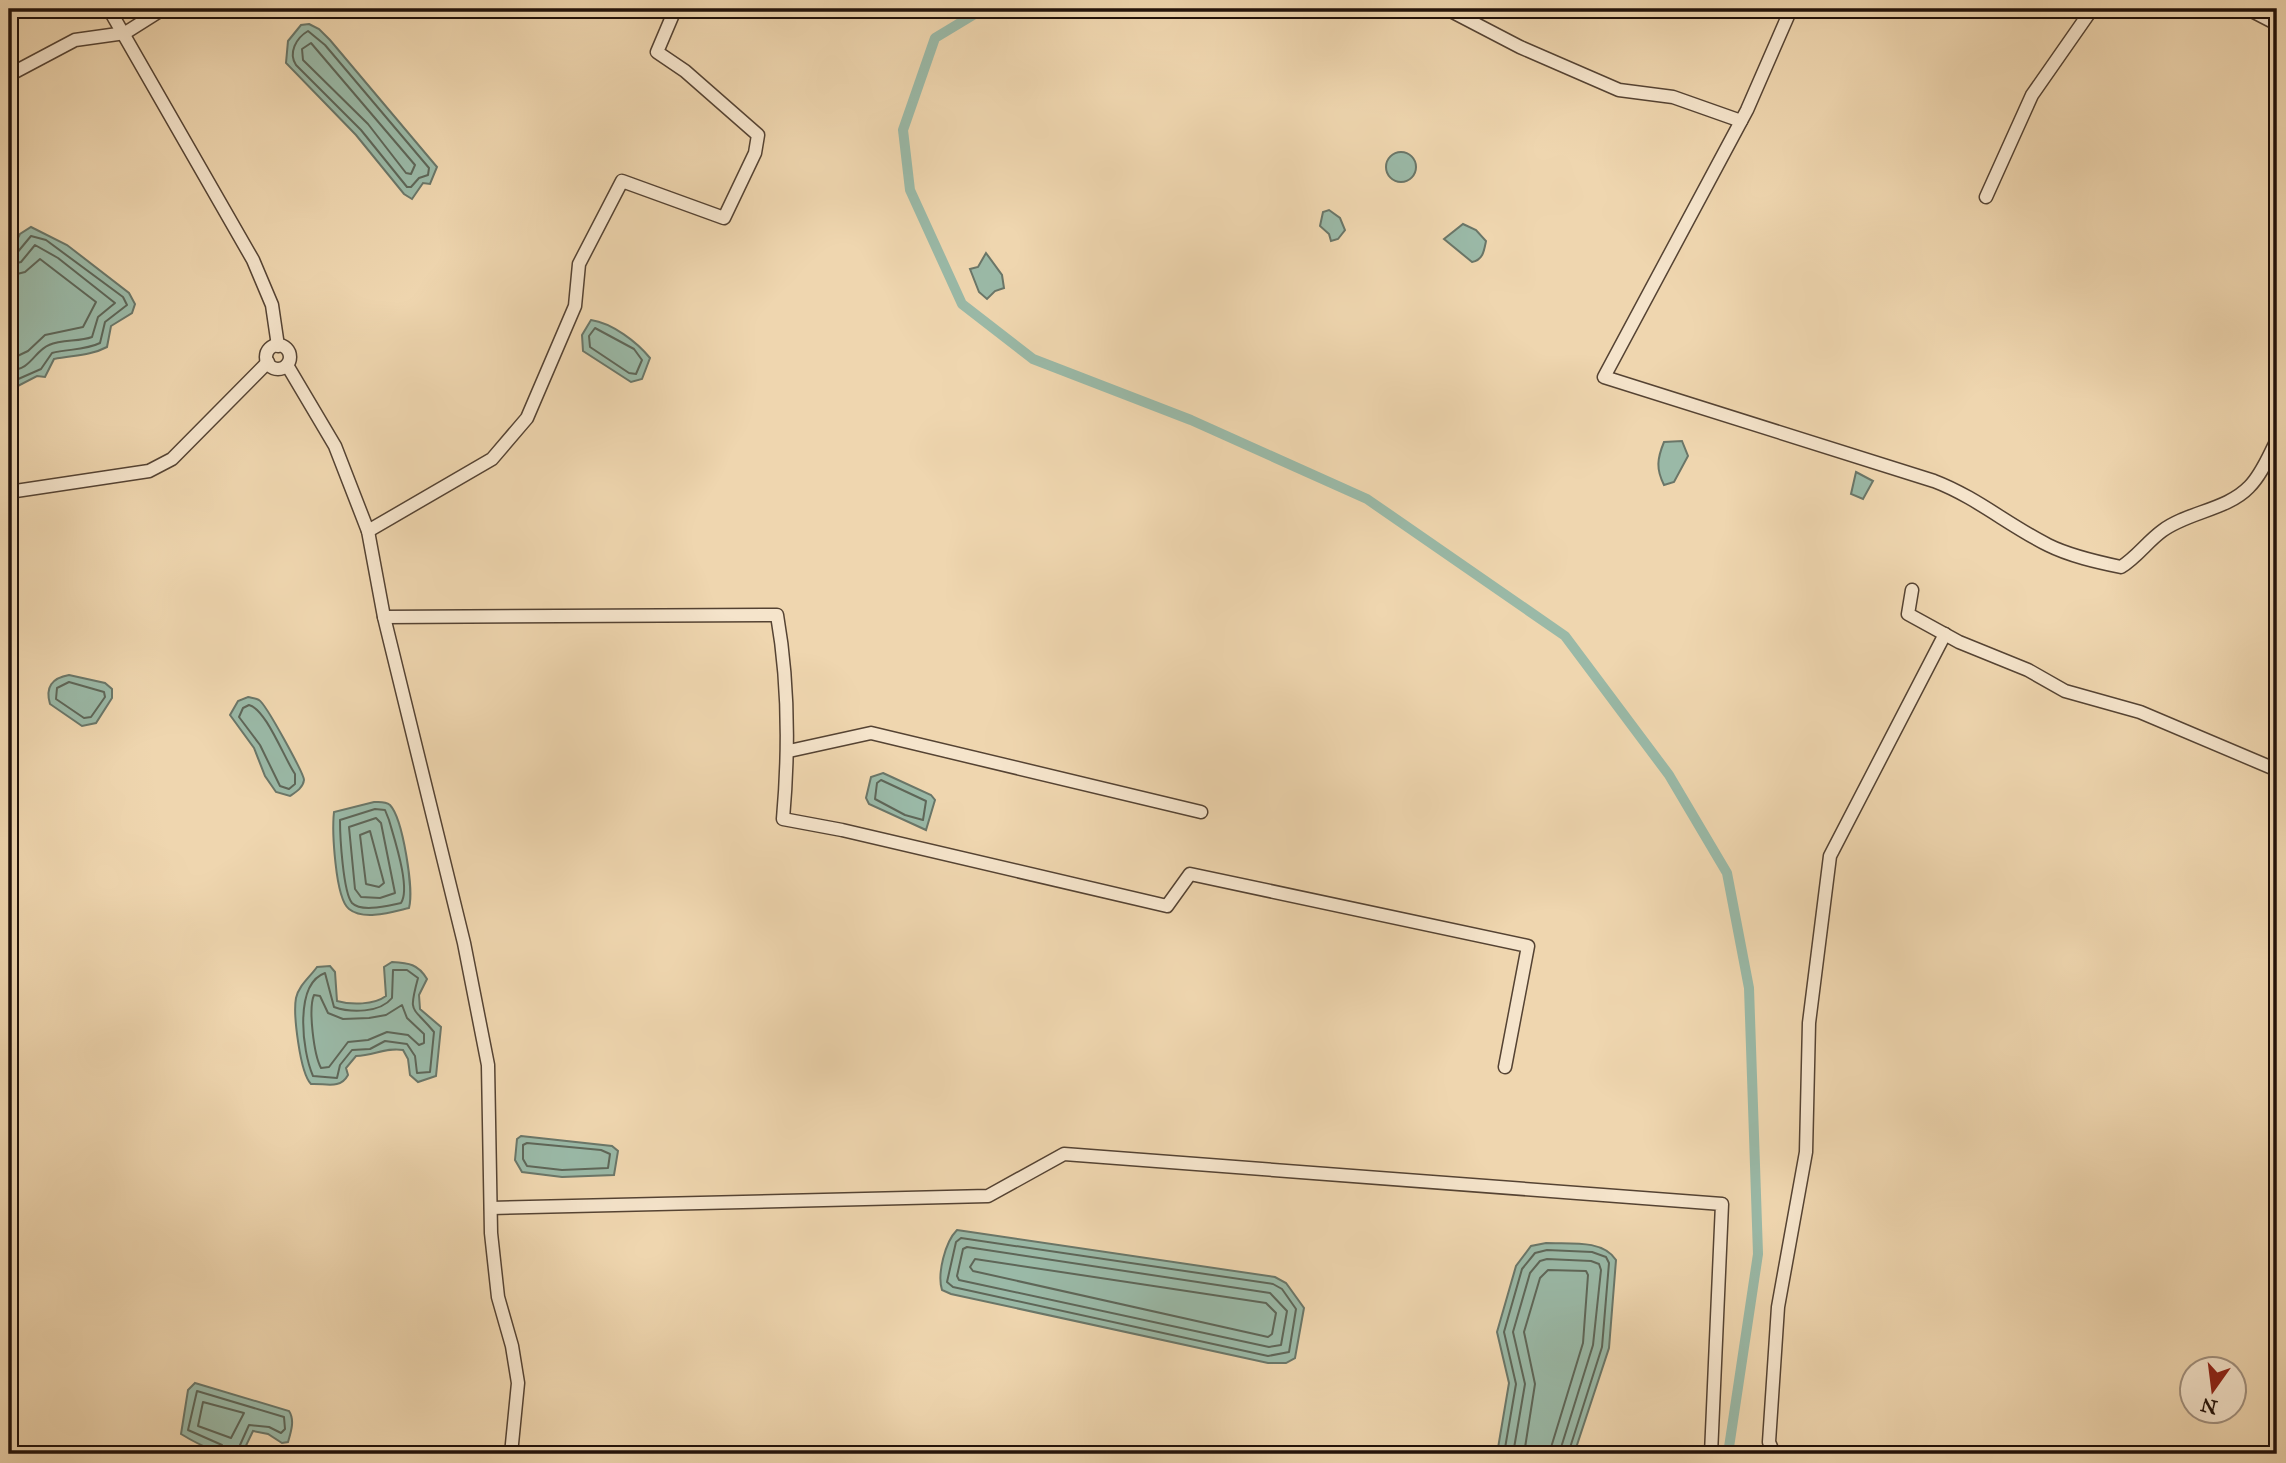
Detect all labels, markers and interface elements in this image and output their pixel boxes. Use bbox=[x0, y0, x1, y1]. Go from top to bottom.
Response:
north arrow bbox=[2178, 1354, 2248, 1424]
text: N bbox=[2198, 1393, 2220, 1419]

